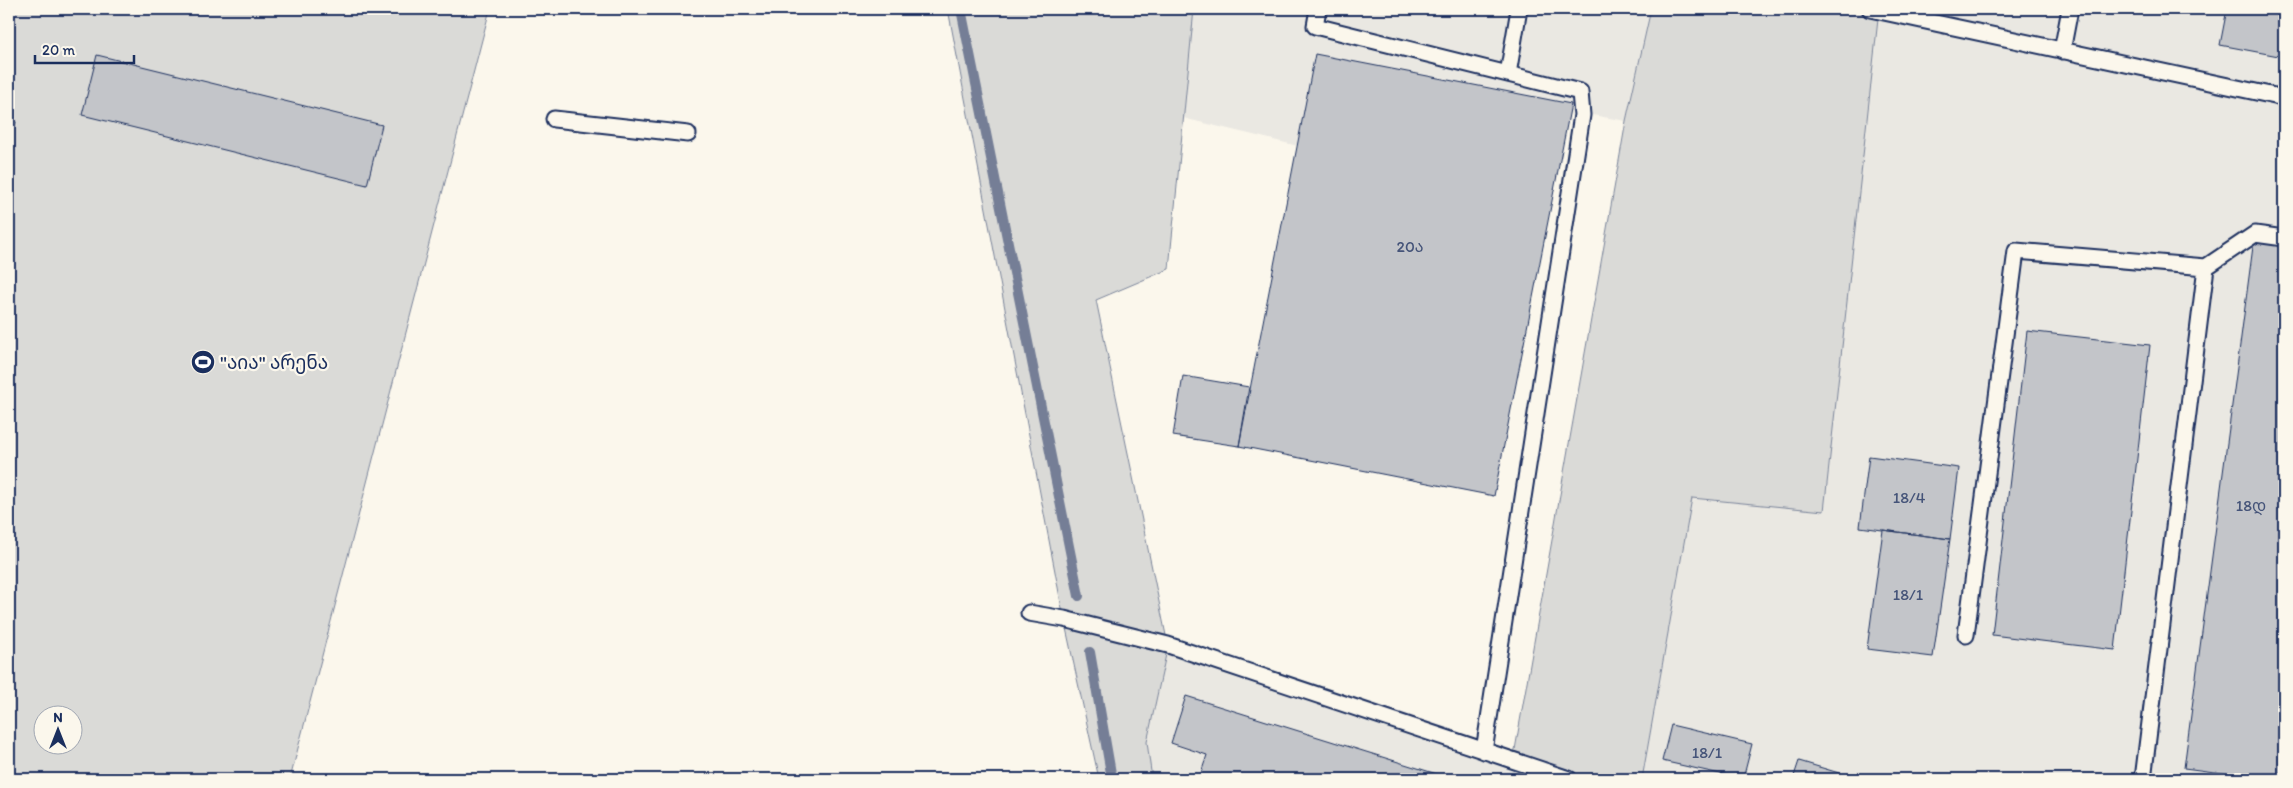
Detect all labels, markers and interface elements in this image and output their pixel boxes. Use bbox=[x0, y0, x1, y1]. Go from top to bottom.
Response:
scale bar bbox=[35, 32, 134, 64]
text: 20 m bbox=[42, 41, 76, 59]
house number: 20ა bbox=[1396, 237, 1424, 256]
sports icon: "აია" არენა bbox=[190, 349, 216, 375]
place label: "აია" არენა bbox=[220, 351, 328, 374]
house number: 18/4 bbox=[1893, 488, 1926, 507]
house number: 18დ bbox=[2236, 496, 2266, 516]
house number: 18/1 bbox=[1893, 585, 1924, 604]
north arrow bbox=[32, 706, 82, 756]
text: N bbox=[53, 709, 63, 726]
house number: 18/1 bbox=[1692, 743, 1723, 762]

